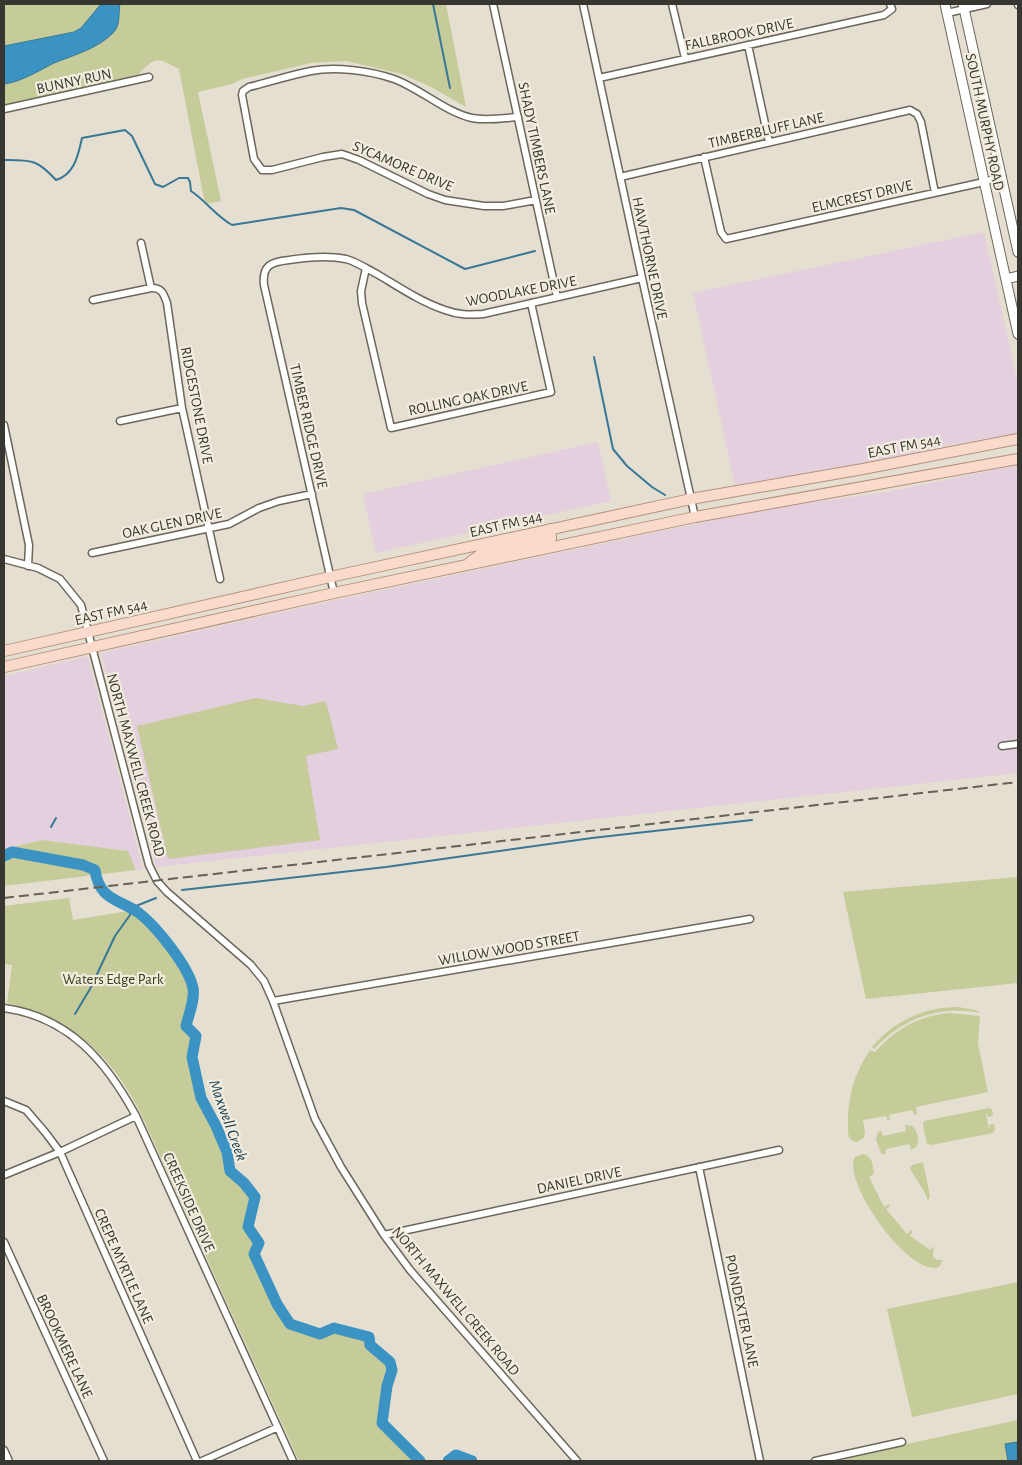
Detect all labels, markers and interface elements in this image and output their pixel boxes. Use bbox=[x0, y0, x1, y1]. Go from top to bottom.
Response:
street label: FALLBROOK DRIVE bbox=[683, 16, 795, 53]
street label: SOUTH MURPHY ROAD bbox=[963, 52, 1006, 192]
street label: BUNNY RUN bbox=[35, 66, 113, 97]
street label: SHADY TIMBERS LANE bbox=[515, 81, 558, 215]
street label: TIMBERBLUFF LANE bbox=[707, 110, 825, 151]
street label: SYCAMORE DRIVE bbox=[350, 138, 455, 194]
street label: ELMCREST DRIVE bbox=[810, 178, 914, 215]
street label: HAWTHORNE DRIVE bbox=[629, 196, 670, 321]
street label: WOODLAKE DRIVE bbox=[465, 273, 578, 310]
street label: RIDGESTONE DRIVE bbox=[178, 345, 215, 465]
street label: TIMBER RIDGE DRIVE bbox=[287, 362, 330, 490]
street label: ROLLING OAK DRIVE bbox=[407, 378, 529, 418]
street label: EAST FM 544 bbox=[866, 432, 942, 461]
street label: OAK GLEN DRIVE bbox=[121, 506, 223, 541]
street label: EAST FM 544 bbox=[468, 509, 544, 540]
street label: EAST FM 544 bbox=[73, 597, 149, 628]
street label: NORTH MAXWELL CREEK ROAD bbox=[104, 672, 167, 859]
street label: WILLOW WOOD STREET bbox=[437, 929, 582, 968]
park label: Waters Edge Park bbox=[62, 972, 164, 987]
water label: Maxwell Creek bbox=[206, 1078, 250, 1163]
street label: CREEKSIDE DRIVE bbox=[160, 1150, 217, 1254]
street label: DANIEL DRIVE bbox=[536, 1164, 623, 1197]
street label: CREPE MYRTLE LANE bbox=[91, 1206, 156, 1326]
street label: NORTH MAXWELL CREEK ROAD bbox=[389, 1224, 522, 1379]
street label: POINDEXTER LANE bbox=[722, 1253, 761, 1369]
street label: BROOKMERE LANE bbox=[34, 1292, 95, 1401]

